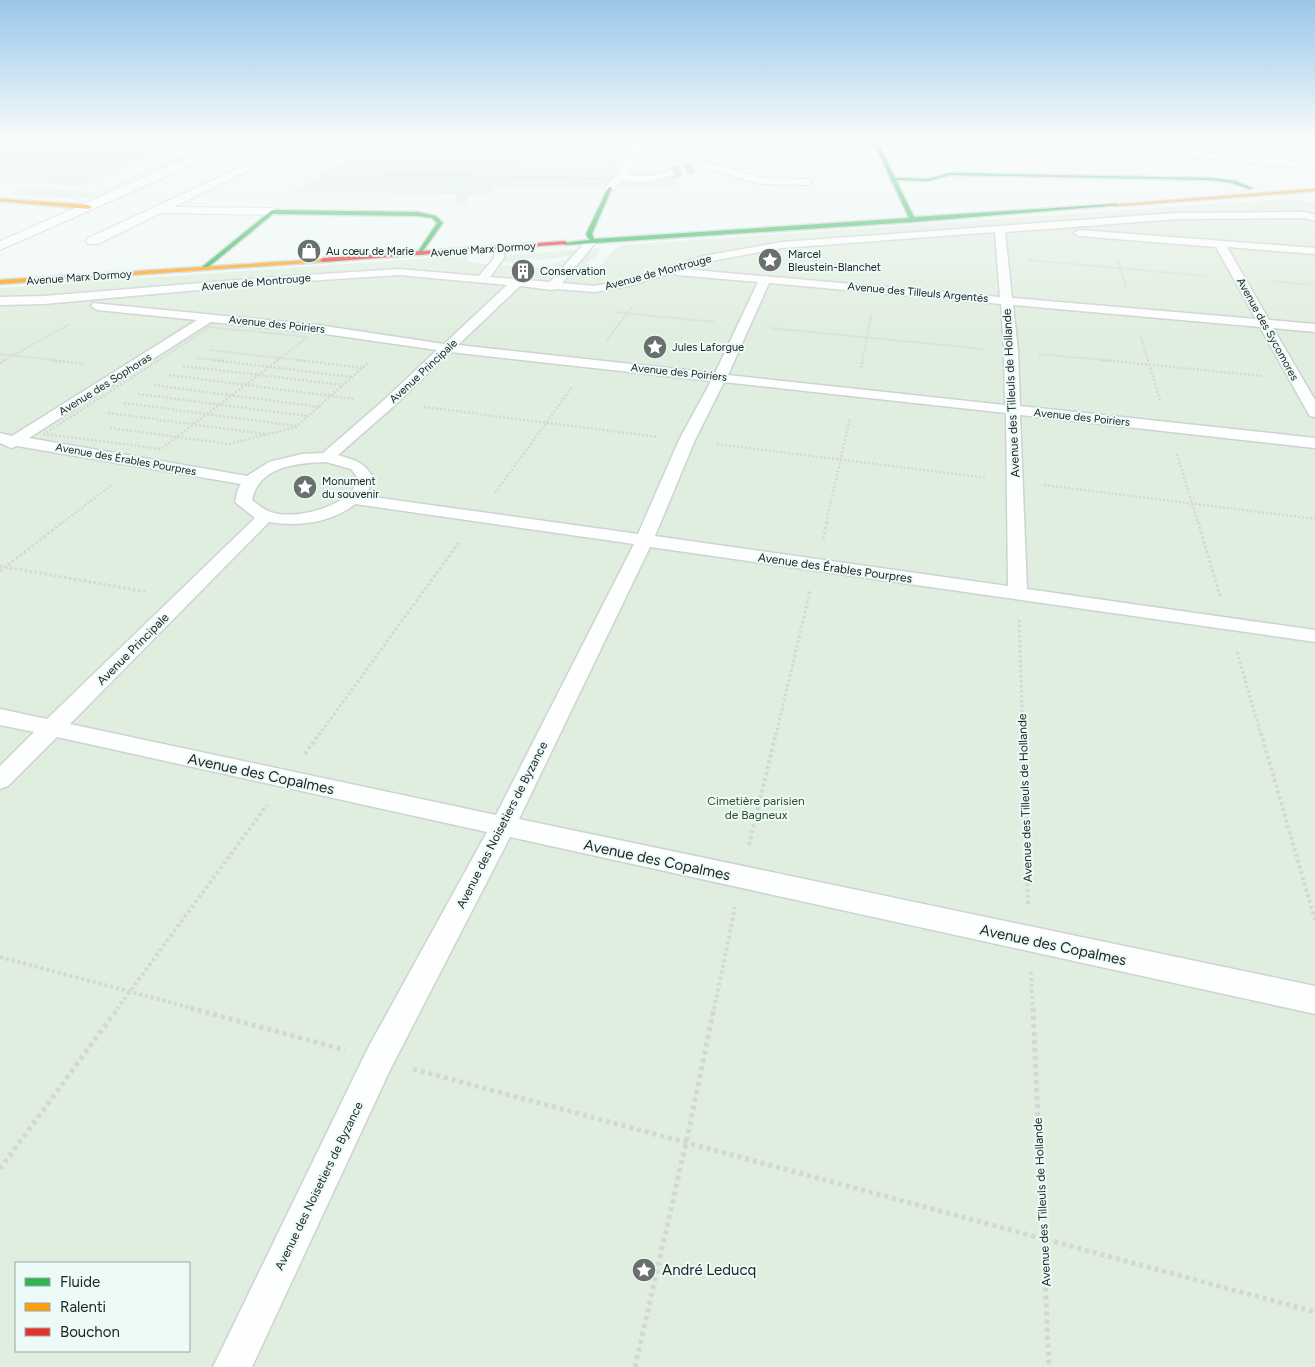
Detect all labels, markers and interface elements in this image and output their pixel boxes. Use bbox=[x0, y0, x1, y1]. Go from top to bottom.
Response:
shop icon: Au cœur de Marie bbox=[296, 238, 322, 264]
street label: Avenue Marx Dormoy bbox=[430, 239, 536, 260]
place label: Au cœur de Marie bbox=[326, 245, 414, 258]
place icon: Marcel Bleustein-Blanchet bbox=[757, 247, 783, 273]
place label: Marcel Bleustein-Blanchet bbox=[788, 248, 881, 274]
street label: Avenue de Montrouge bbox=[603, 252, 713, 293]
building icon: Conservation bbox=[510, 258, 536, 284]
place label: Conservation bbox=[540, 265, 606, 278]
street label: Avenue Marx Dormoy bbox=[26, 267, 132, 288]
street label: Avenue de Montrouge bbox=[201, 271, 311, 294]
street label: Avenue des Sycomores bbox=[1234, 276, 1301, 383]
street label: Avenue des Tilleuls Argentés bbox=[847, 280, 989, 305]
street label: Avenue des Tilleuls de Hollande bbox=[1000, 308, 1022, 478]
street label: Avenue des Poiriers bbox=[228, 313, 326, 336]
place icon: Jules Laforgue bbox=[642, 334, 668, 360]
street label: Avenue Principale bbox=[387, 337, 460, 406]
place label: Jules Laforgue bbox=[672, 341, 744, 354]
street label: Avenue des Sophoras bbox=[57, 351, 154, 418]
street label: Avenue des Poiriers bbox=[630, 361, 728, 384]
street label: Avenue des Poiriers bbox=[1033, 406, 1131, 429]
street label: Avenue des Érables Pourpres bbox=[55, 441, 197, 478]
place icon: Monument du souvenir bbox=[292, 474, 318, 500]
place label: Monument du souvenir bbox=[322, 475, 379, 501]
street label: Avenue des Érables Pourpres bbox=[757, 550, 913, 586]
street label: Avenue Principale bbox=[94, 610, 172, 688]
street label: Avenue des Tilleuls de Hollande bbox=[1015, 713, 1035, 883]
street label: Avenue des Noisetiers de Byzance bbox=[454, 739, 550, 911]
street label: Avenue des Copalmes bbox=[186, 750, 336, 798]
park label: Cimetière parisien de Bagneux bbox=[707, 794, 805, 822]
street label: Avenue des Copalmes bbox=[582, 836, 732, 884]
street label: Avenue des Copalmes bbox=[978, 921, 1128, 969]
street label: Avenue des Noisetiers de Byzance bbox=[272, 1099, 366, 1272]
street label: Avenue des Tilleuls de Hollande bbox=[1031, 1117, 1053, 1287]
place icon: André Leducq bbox=[631, 1257, 657, 1283]
place label: André Leducq bbox=[662, 1261, 756, 1279]
legend bbox=[15, 1262, 190, 1352]
text: Fluide bbox=[60, 1273, 100, 1291]
text: Ralenti bbox=[60, 1298, 106, 1316]
text: Bouchon bbox=[60, 1323, 120, 1341]

